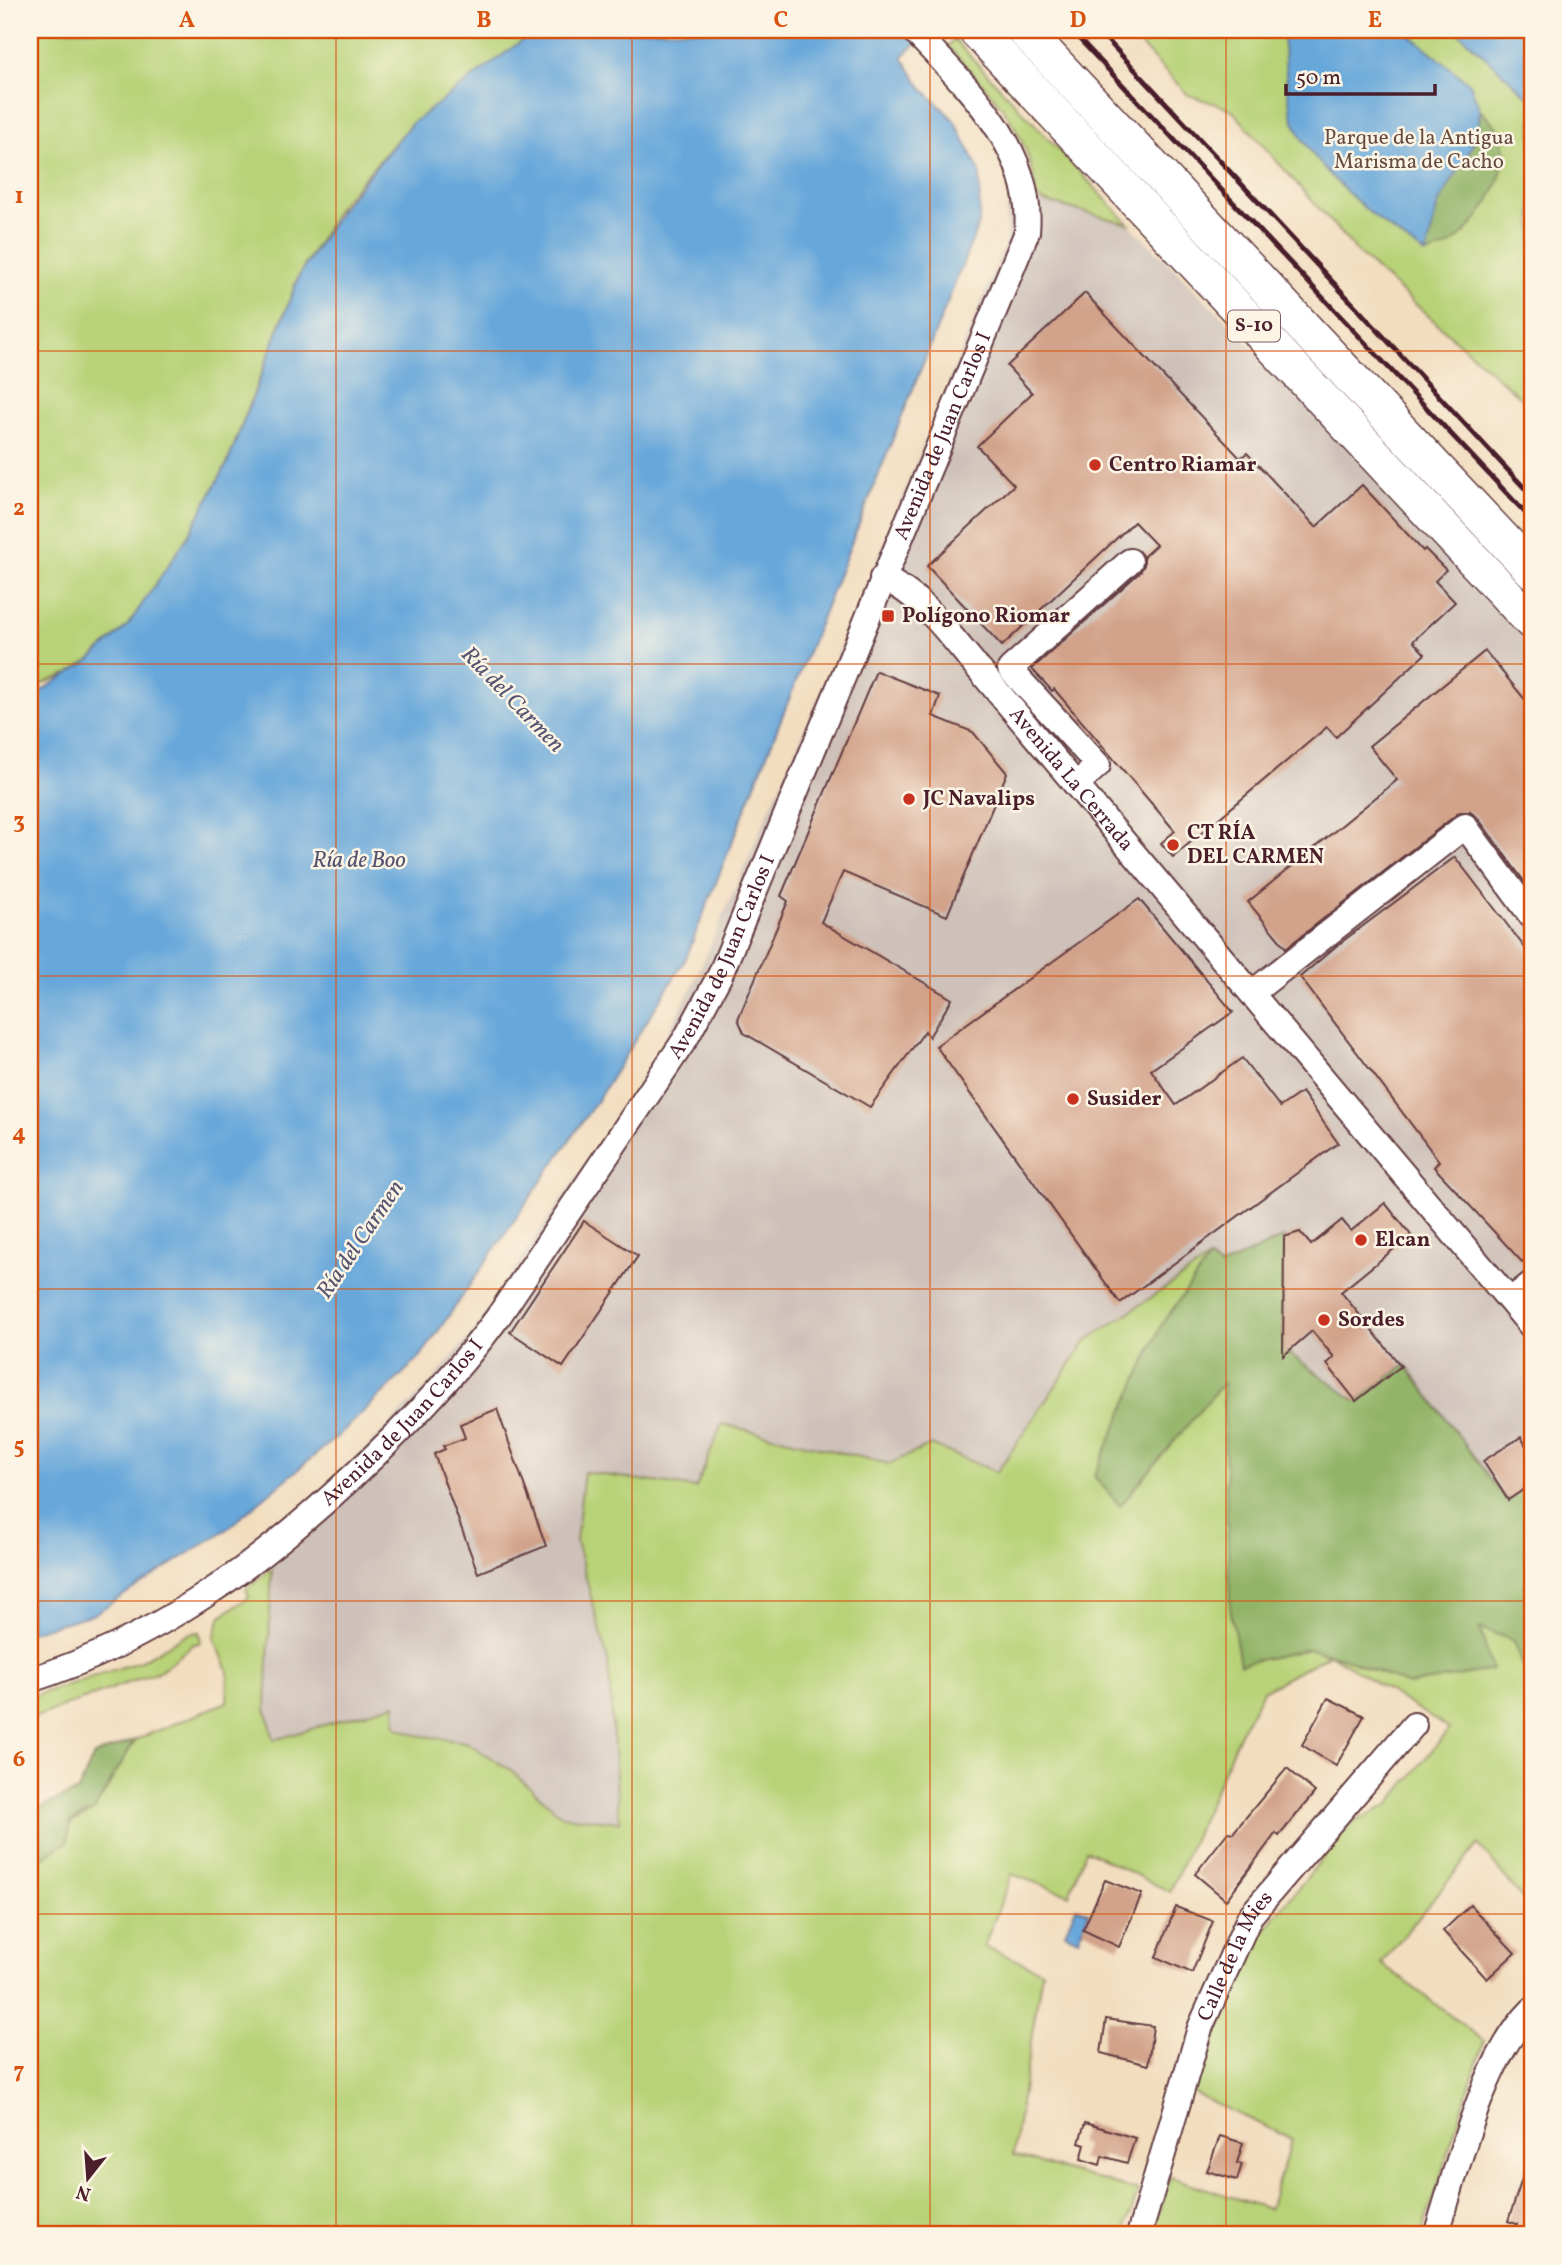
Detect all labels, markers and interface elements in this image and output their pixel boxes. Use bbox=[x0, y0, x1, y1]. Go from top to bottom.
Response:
text: A bbox=[179, 5, 195, 37]
text: B bbox=[476, 5, 492, 37]
text: C bbox=[774, 5, 788, 37]
text: D bbox=[1070, 5, 1087, 37]
text: E bbox=[1368, 5, 1382, 37]
scale bar bbox=[1286, 52, 1434, 96]
text: 50 m bbox=[1296, 64, 1341, 93]
park label: Parque de la Antigua Marisma de Cacho bbox=[1324, 124, 1514, 177]
text: 1 bbox=[14, 181, 24, 213]
road number: S-10 bbox=[1228, 310, 1280, 342]
street label: Avenida de Juan Carlos I bbox=[887, 327, 999, 545]
place label: Centro Riamar bbox=[1109, 451, 1256, 480]
marker: Centro Riamar bbox=[1087, 457, 1103, 473]
text: 2 bbox=[13, 493, 25, 525]
place label: Polígono Riomar bbox=[902, 602, 1070, 631]
marker: Polígono Riomar bbox=[880, 608, 896, 624]
water label: Ría del Carmen bbox=[453, 640, 571, 760]
street label: Avenida La Cerrada bbox=[1002, 701, 1140, 857]
place label: JC Navalips bbox=[922, 785, 1035, 814]
marker: JC Navalips bbox=[901, 791, 917, 807]
text: 3 bbox=[13, 806, 25, 838]
place label: CT RÍA DEL CARMEN bbox=[1187, 819, 1324, 872]
marker: CT RÍA DEL CARMEN bbox=[1165, 837, 1181, 853]
water label: Ría de Boo bbox=[312, 845, 406, 877]
street label: Avenida de Juan Carlos I bbox=[661, 851, 783, 1065]
place label: Susider bbox=[1087, 1085, 1162, 1114]
marker: Susider bbox=[1065, 1091, 1081, 1107]
text: 4 bbox=[12, 1118, 26, 1150]
water label: Ría del Carmen bbox=[310, 1174, 413, 1306]
place label: Elcan bbox=[1375, 1226, 1431, 1255]
marker: Elcan bbox=[1353, 1232, 1369, 1248]
place label: Sordes bbox=[1338, 1306, 1405, 1335]
marker: Sordes bbox=[1316, 1312, 1332, 1328]
street label: Avenida de Juan Carlos I bbox=[315, 1333, 490, 1513]
text: 5 bbox=[13, 1431, 25, 1463]
text: 6 bbox=[13, 1744, 25, 1776]
street label: Calle de la Mies bbox=[1190, 1885, 1280, 2026]
text: 7 bbox=[14, 2056, 25, 2088]
north arrow bbox=[52, 2142, 122, 2212]
text: N bbox=[73, 2178, 94, 2207]

